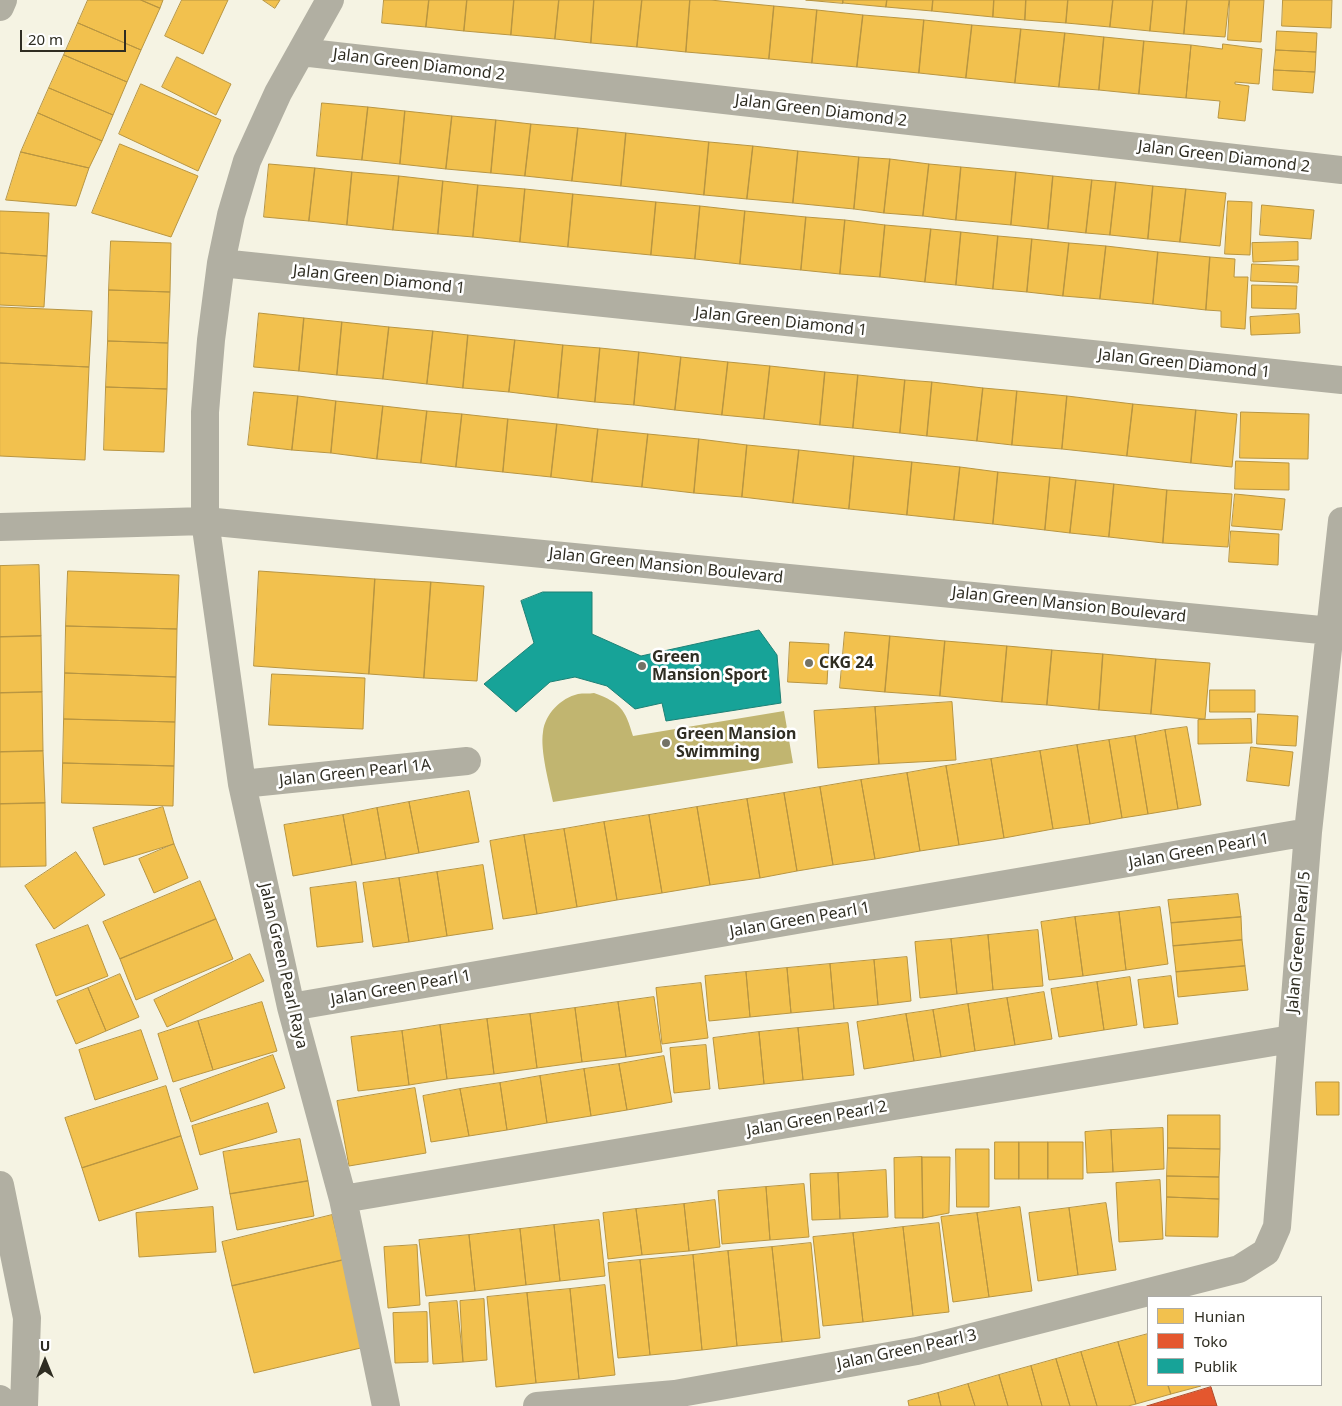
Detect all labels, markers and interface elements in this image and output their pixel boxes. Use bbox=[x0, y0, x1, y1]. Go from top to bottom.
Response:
scale bar bbox=[22, 20, 129, 52]
text: 20 m bbox=[28, 29, 63, 49]
street label: Jalan Green Diamond 2 bbox=[332, 45, 506, 85]
street label: Jalan Green Diamond 2 bbox=[734, 91, 908, 131]
street label: Jalan Green Diamond 2 bbox=[1137, 137, 1311, 177]
street label: Jalan Green Diamond 1 bbox=[292, 261, 466, 299]
street label: Jalan Green Diamond 1 bbox=[694, 303, 868, 341]
street label: Jalan Green Diamond 1 bbox=[1097, 345, 1271, 383]
street label: Jalan Green Mansion Boulevard bbox=[548, 544, 784, 588]
street label: Jalan Green Mansion Boulevard bbox=[951, 583, 1187, 627]
place label: Green Mansion Sport bbox=[652, 647, 767, 685]
place label: CKG 24 bbox=[819, 653, 874, 673]
marker: CKG 24 bbox=[803, 657, 815, 669]
marker: Green Mansion Sport bbox=[636, 660, 648, 672]
place label: Green Mansion Swimming bbox=[676, 724, 796, 762]
marker: Green Mansion Swimming bbox=[660, 737, 672, 749]
street label: Jalan Green Pearl 1A bbox=[278, 755, 432, 791]
street label: Jalan Green Pearl 1 bbox=[1127, 829, 1271, 873]
street label: Jalan Green Pearl 5 bbox=[1283, 870, 1315, 1014]
street label: Jalan Green Pearl Raya bbox=[255, 881, 311, 1051]
street label: Jalan Green Pearl 1 bbox=[728, 898, 872, 942]
street label: Jalan Green Pearl 1 bbox=[329, 966, 473, 1010]
street label: Jalan Green Pearl 2 bbox=[745, 1097, 889, 1141]
legend bbox=[1147, 1296, 1322, 1386]
text: Hunian bbox=[1194, 1306, 1245, 1326]
street label: Jalan Green Pearl 3 bbox=[835, 1326, 979, 1374]
text: Toko bbox=[1194, 1331, 1227, 1351]
north arrow bbox=[20, 1336, 70, 1386]
text: U bbox=[40, 1336, 50, 1355]
text: Publik bbox=[1194, 1356, 1237, 1376]

